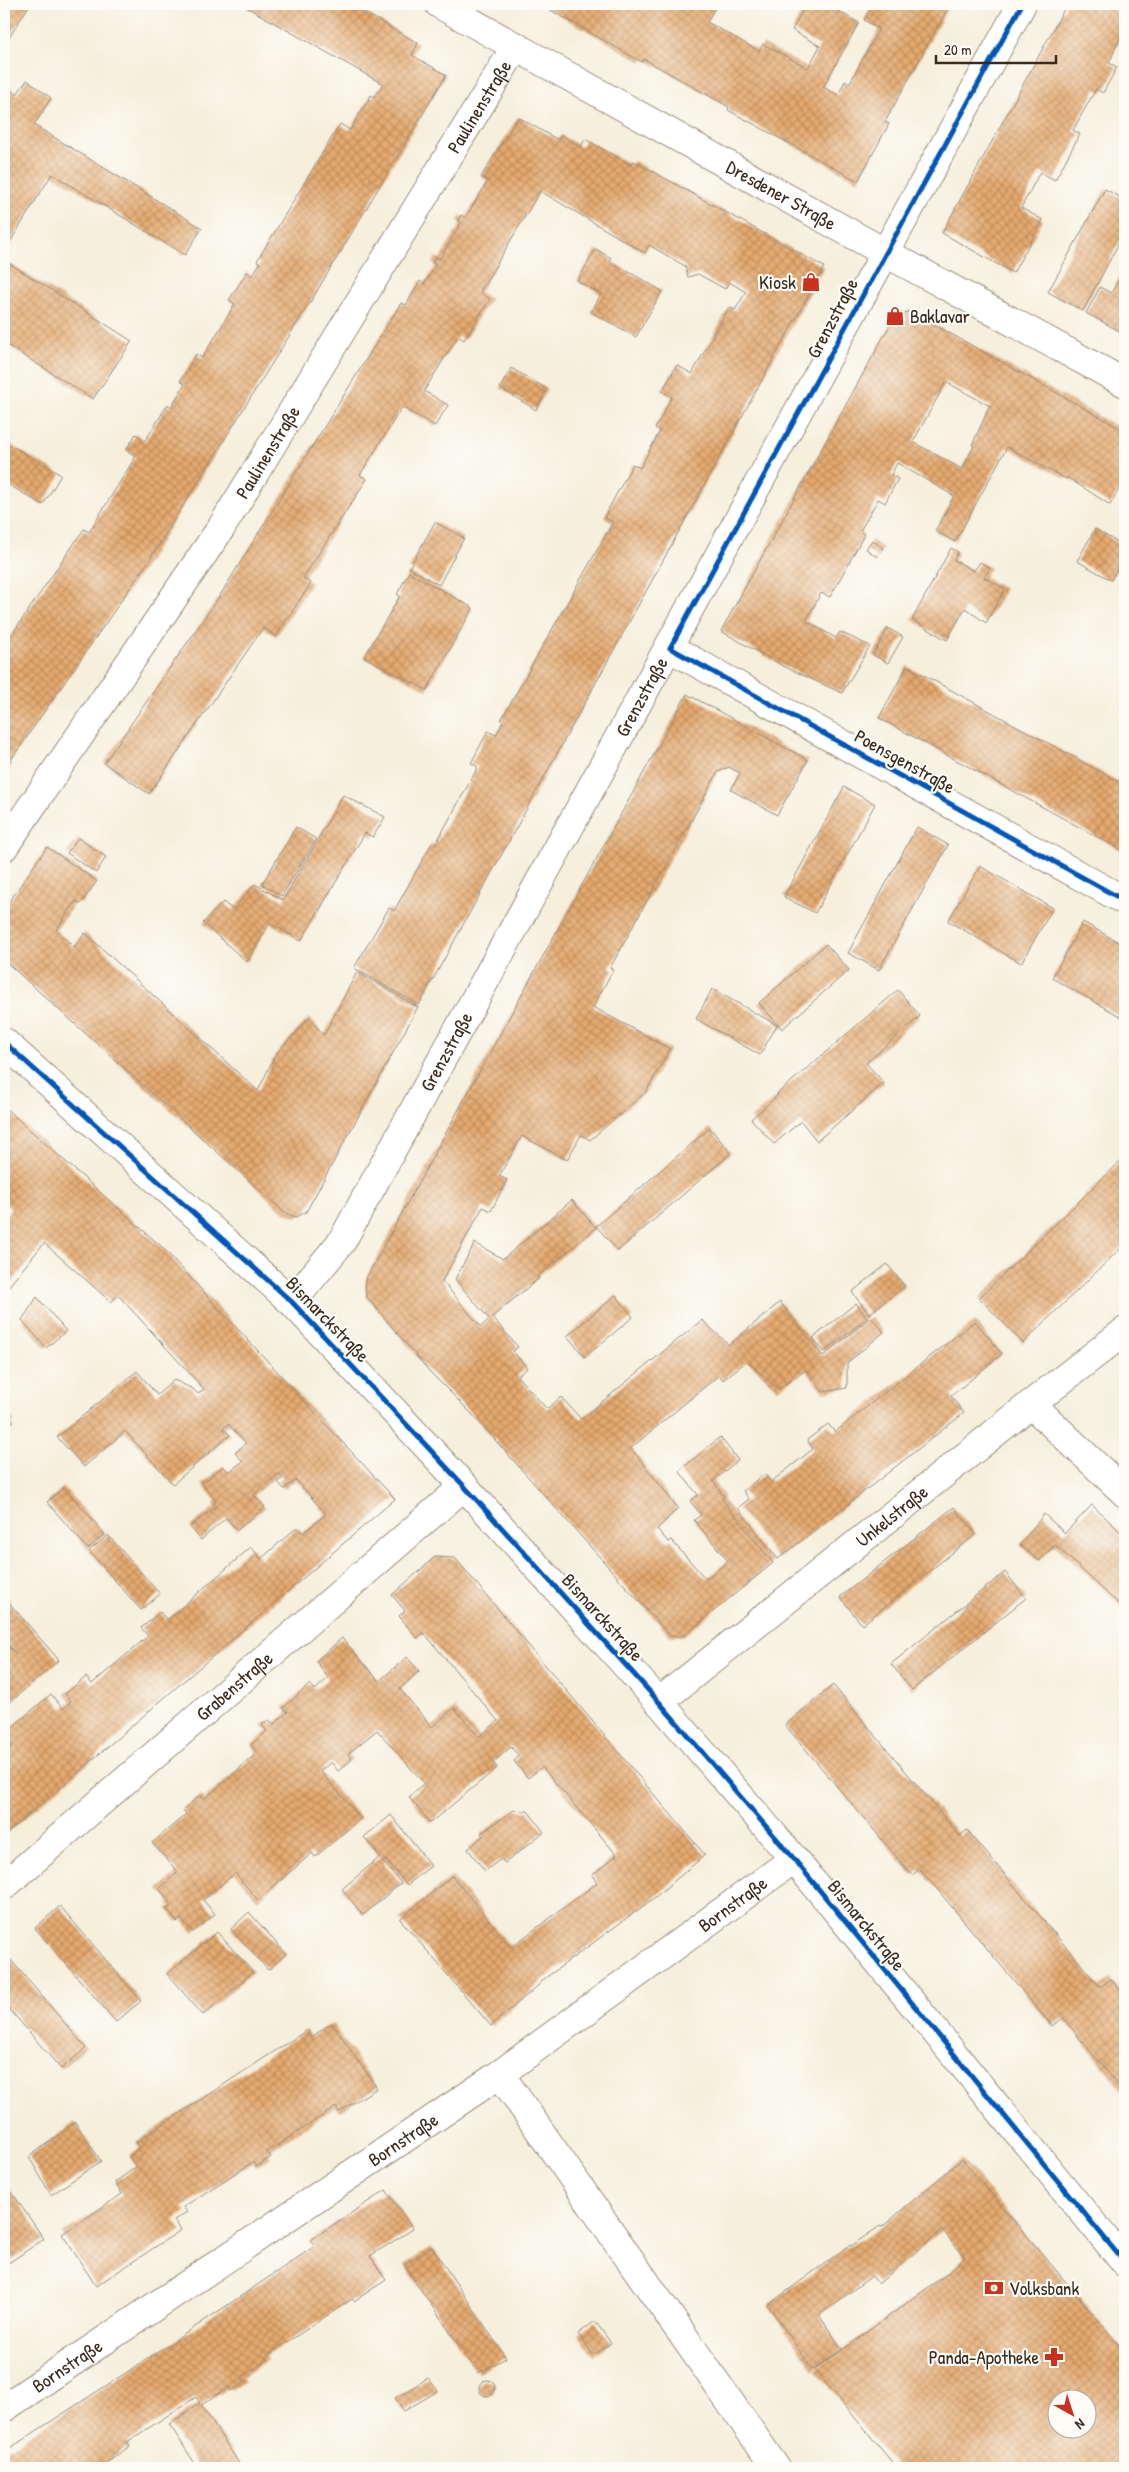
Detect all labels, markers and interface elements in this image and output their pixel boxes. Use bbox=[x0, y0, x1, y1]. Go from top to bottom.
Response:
scale bar bbox=[936, 32, 1056, 64]
text: 20 m bbox=[944, 39, 971, 60]
street label: Paulinenstraße bbox=[441, 55, 518, 158]
street label: Dresdener Straße bbox=[722, 154, 841, 236]
place label: Kiosk bbox=[759, 269, 796, 295]
shop icon: Kiosk bbox=[800, 271, 822, 293]
street label: Grenzstraße bbox=[800, 273, 864, 362]
place label: Baklavar bbox=[910, 303, 971, 329]
shop icon: Baklavar bbox=[884, 305, 906, 327]
street label: Paulinenstraße bbox=[229, 400, 306, 503]
street label: Grenzstraße bbox=[609, 652, 674, 741]
street label: Poensgenstraße bbox=[850, 723, 960, 800]
street label: Grenzstraße bbox=[414, 1007, 479, 1096]
street label: Bismarckstraße bbox=[280, 1270, 376, 1368]
street label: Unkelstraße bbox=[850, 1478, 934, 1553]
street label: Bismarckstraße bbox=[556, 1567, 650, 1667]
street label: Grabenstraße bbox=[190, 1645, 279, 1727]
street label: Bornstraße bbox=[693, 1870, 773, 1938]
street label: Bismarckstraße bbox=[822, 1874, 912, 1976]
street label: Bornstraße bbox=[363, 2106, 444, 2172]
place label: Volksbank bbox=[1009, 2275, 1079, 2301]
bank icon: Volksbank bbox=[983, 2277, 1005, 2299]
street label: Bornstraße bbox=[27, 2332, 108, 2399]
place label: Panda-Apotheke bbox=[929, 2344, 1039, 2370]
pharmacy icon: Panda-Apotheke bbox=[1043, 2346, 1065, 2368]
north arrow bbox=[1046, 2390, 1096, 2440]
text: N bbox=[1071, 2415, 1089, 2435]

